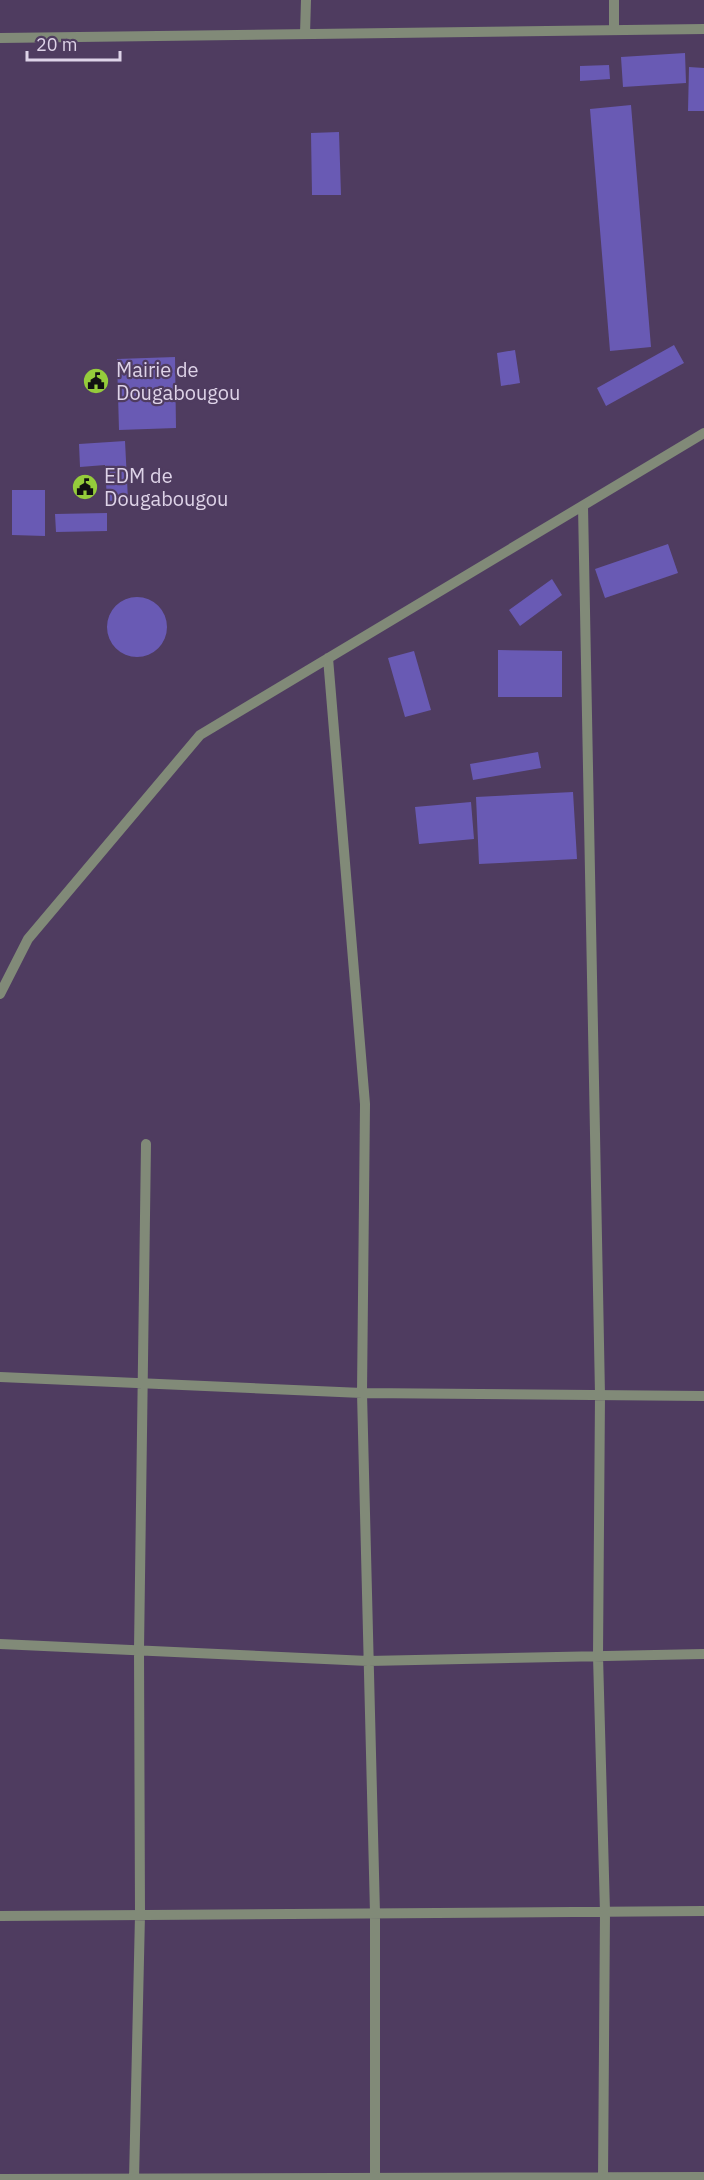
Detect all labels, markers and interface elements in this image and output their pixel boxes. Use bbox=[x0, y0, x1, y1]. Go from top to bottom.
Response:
scale bar bbox=[27, 24, 120, 62]
text: 20 m bbox=[36, 33, 78, 56]
place label: Mairie de Dougabougou bbox=[116, 356, 240, 406]
public building icon: Mairie de Dougabougou bbox=[81, 366, 111, 396]
place label: EDM de Dougabougou bbox=[104, 462, 228, 512]
public building icon: EDM de Dougabougou bbox=[70, 472, 100, 502]

